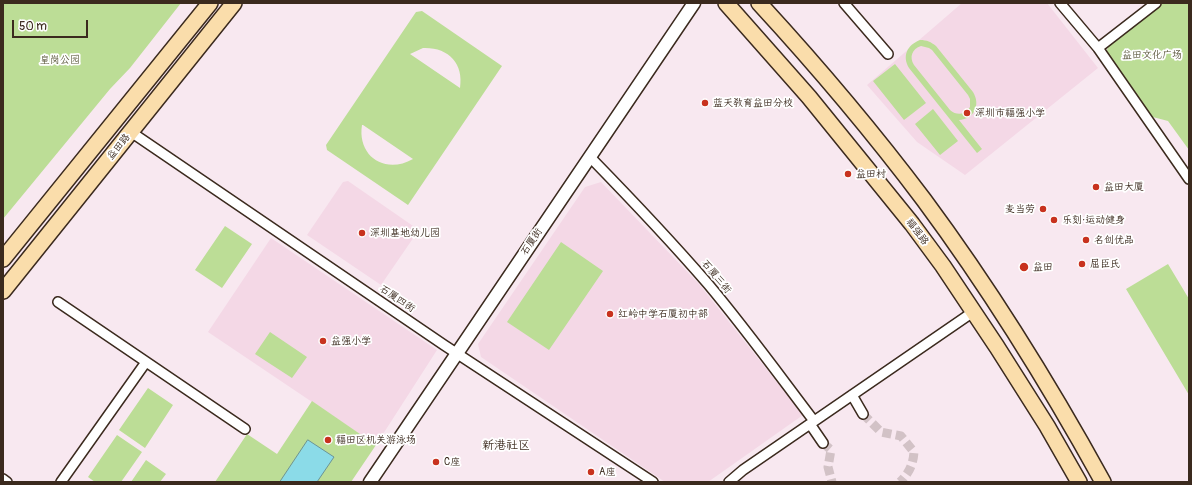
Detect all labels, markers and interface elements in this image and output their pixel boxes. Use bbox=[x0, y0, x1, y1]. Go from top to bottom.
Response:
scale bar bbox=[14, 12, 90, 38]
text: 50 m bbox=[19, 19, 47, 34]
park label: 益田文化广场 bbox=[1122, 49, 1182, 61]
park label: 皇岗公园 bbox=[40, 54, 80, 66]
place label: 蓝天教育益田分校 bbox=[713, 97, 793, 109]
marker: 蓝天教育益田分校 bbox=[700, 98, 710, 108]
place label: 深圳市福强小学 bbox=[975, 107, 1045, 119]
marker: 深圳市福强小学 bbox=[962, 108, 972, 118]
street label: 益田路 bbox=[105, 132, 133, 162]
place label: 益田村 bbox=[856, 168, 886, 180]
marker: 益田村 bbox=[843, 169, 853, 179]
place label: 益田大厦 bbox=[1104, 181, 1144, 193]
marker: 益田大厦 bbox=[1091, 182, 1101, 192]
place label: 麦当劳 bbox=[1005, 203, 1035, 215]
marker: 麦当劳 bbox=[1038, 204, 1048, 214]
place label: 乐刻·运动健身 bbox=[1062, 214, 1125, 226]
marker: 乐刻·运动健身 bbox=[1049, 215, 1059, 225]
street label: 福强路 bbox=[903, 216, 931, 248]
street label: 石厦街 bbox=[519, 226, 545, 258]
place label: 深圳基地幼儿园 bbox=[370, 227, 440, 239]
marker: 深圳基地幼儿园 bbox=[357, 228, 367, 238]
place label: 名创优品 bbox=[1094, 234, 1134, 246]
marker: 名创优品 bbox=[1081, 235, 1091, 245]
street label: 石厦三街 bbox=[699, 258, 733, 296]
place label: 屈臣氏 bbox=[1090, 258, 1120, 270]
marker: 屈臣氏 bbox=[1077, 259, 1087, 269]
marker: 益田 bbox=[1018, 261, 1030, 273]
place label: 益田 bbox=[1033, 261, 1053, 273]
street label: 石厦四街 bbox=[377, 283, 417, 315]
place label: 红岭中学石厦初中部 bbox=[618, 308, 708, 320]
marker: 红岭中学石厦初中部 bbox=[605, 309, 615, 319]
place label: 益强小学 bbox=[331, 335, 371, 347]
marker: 益强小学 bbox=[318, 336, 328, 346]
place label: 福田区机关游泳场 bbox=[336, 434, 416, 446]
marker: 福田区机关游泳场 bbox=[323, 435, 333, 445]
district label: 新港社区 bbox=[482, 439, 530, 453]
place label: C座 bbox=[444, 456, 460, 468]
marker: C座 bbox=[431, 457, 441, 467]
place label: A座 bbox=[599, 466, 615, 478]
marker: A座 bbox=[586, 467, 596, 477]

